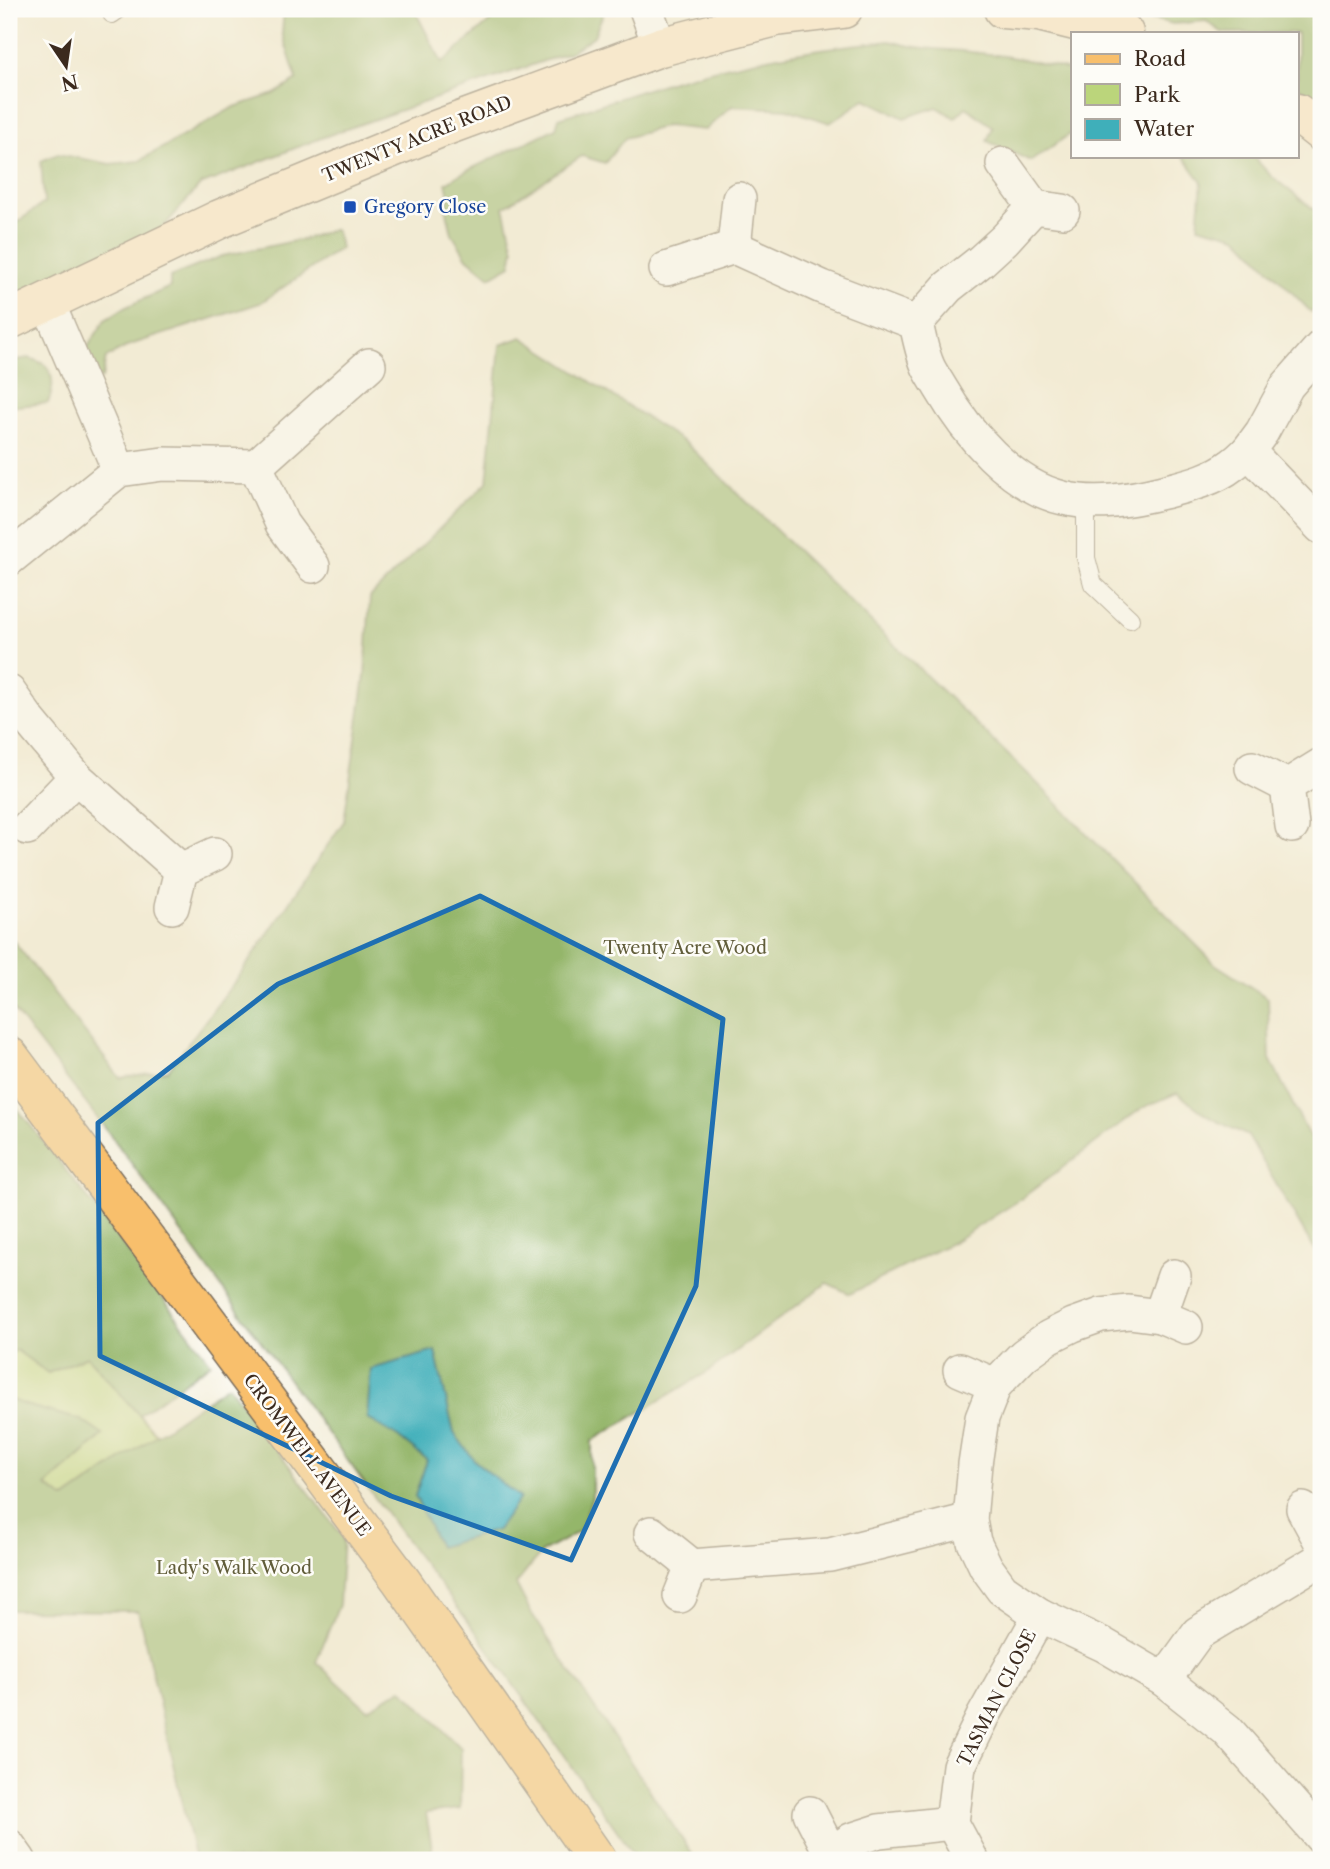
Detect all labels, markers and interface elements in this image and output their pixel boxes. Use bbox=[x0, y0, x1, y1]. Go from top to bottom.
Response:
north arrow bbox=[32, 32, 102, 102]
legend bbox=[1071, 32, 1298, 158]
text: Road bbox=[1134, 46, 1186, 71]
text: N bbox=[59, 69, 80, 95]
text: Park bbox=[1134, 82, 1180, 107]
street label: TWENTY ACRE ROAD bbox=[319, 91, 515, 187]
text: Water bbox=[1133, 116, 1194, 141]
place label: Gregory Close bbox=[364, 196, 486, 218]
marker: Gregory Close bbox=[342, 199, 358, 215]
park label: Twenty Acre Wood bbox=[603, 937, 767, 959]
street label: CROMWELL AVENUE bbox=[239, 1369, 375, 1541]
park label: Lady's Walk Wood bbox=[156, 1557, 312, 1579]
street label: TASMAN CLOSE bbox=[953, 1626, 1041, 1770]

